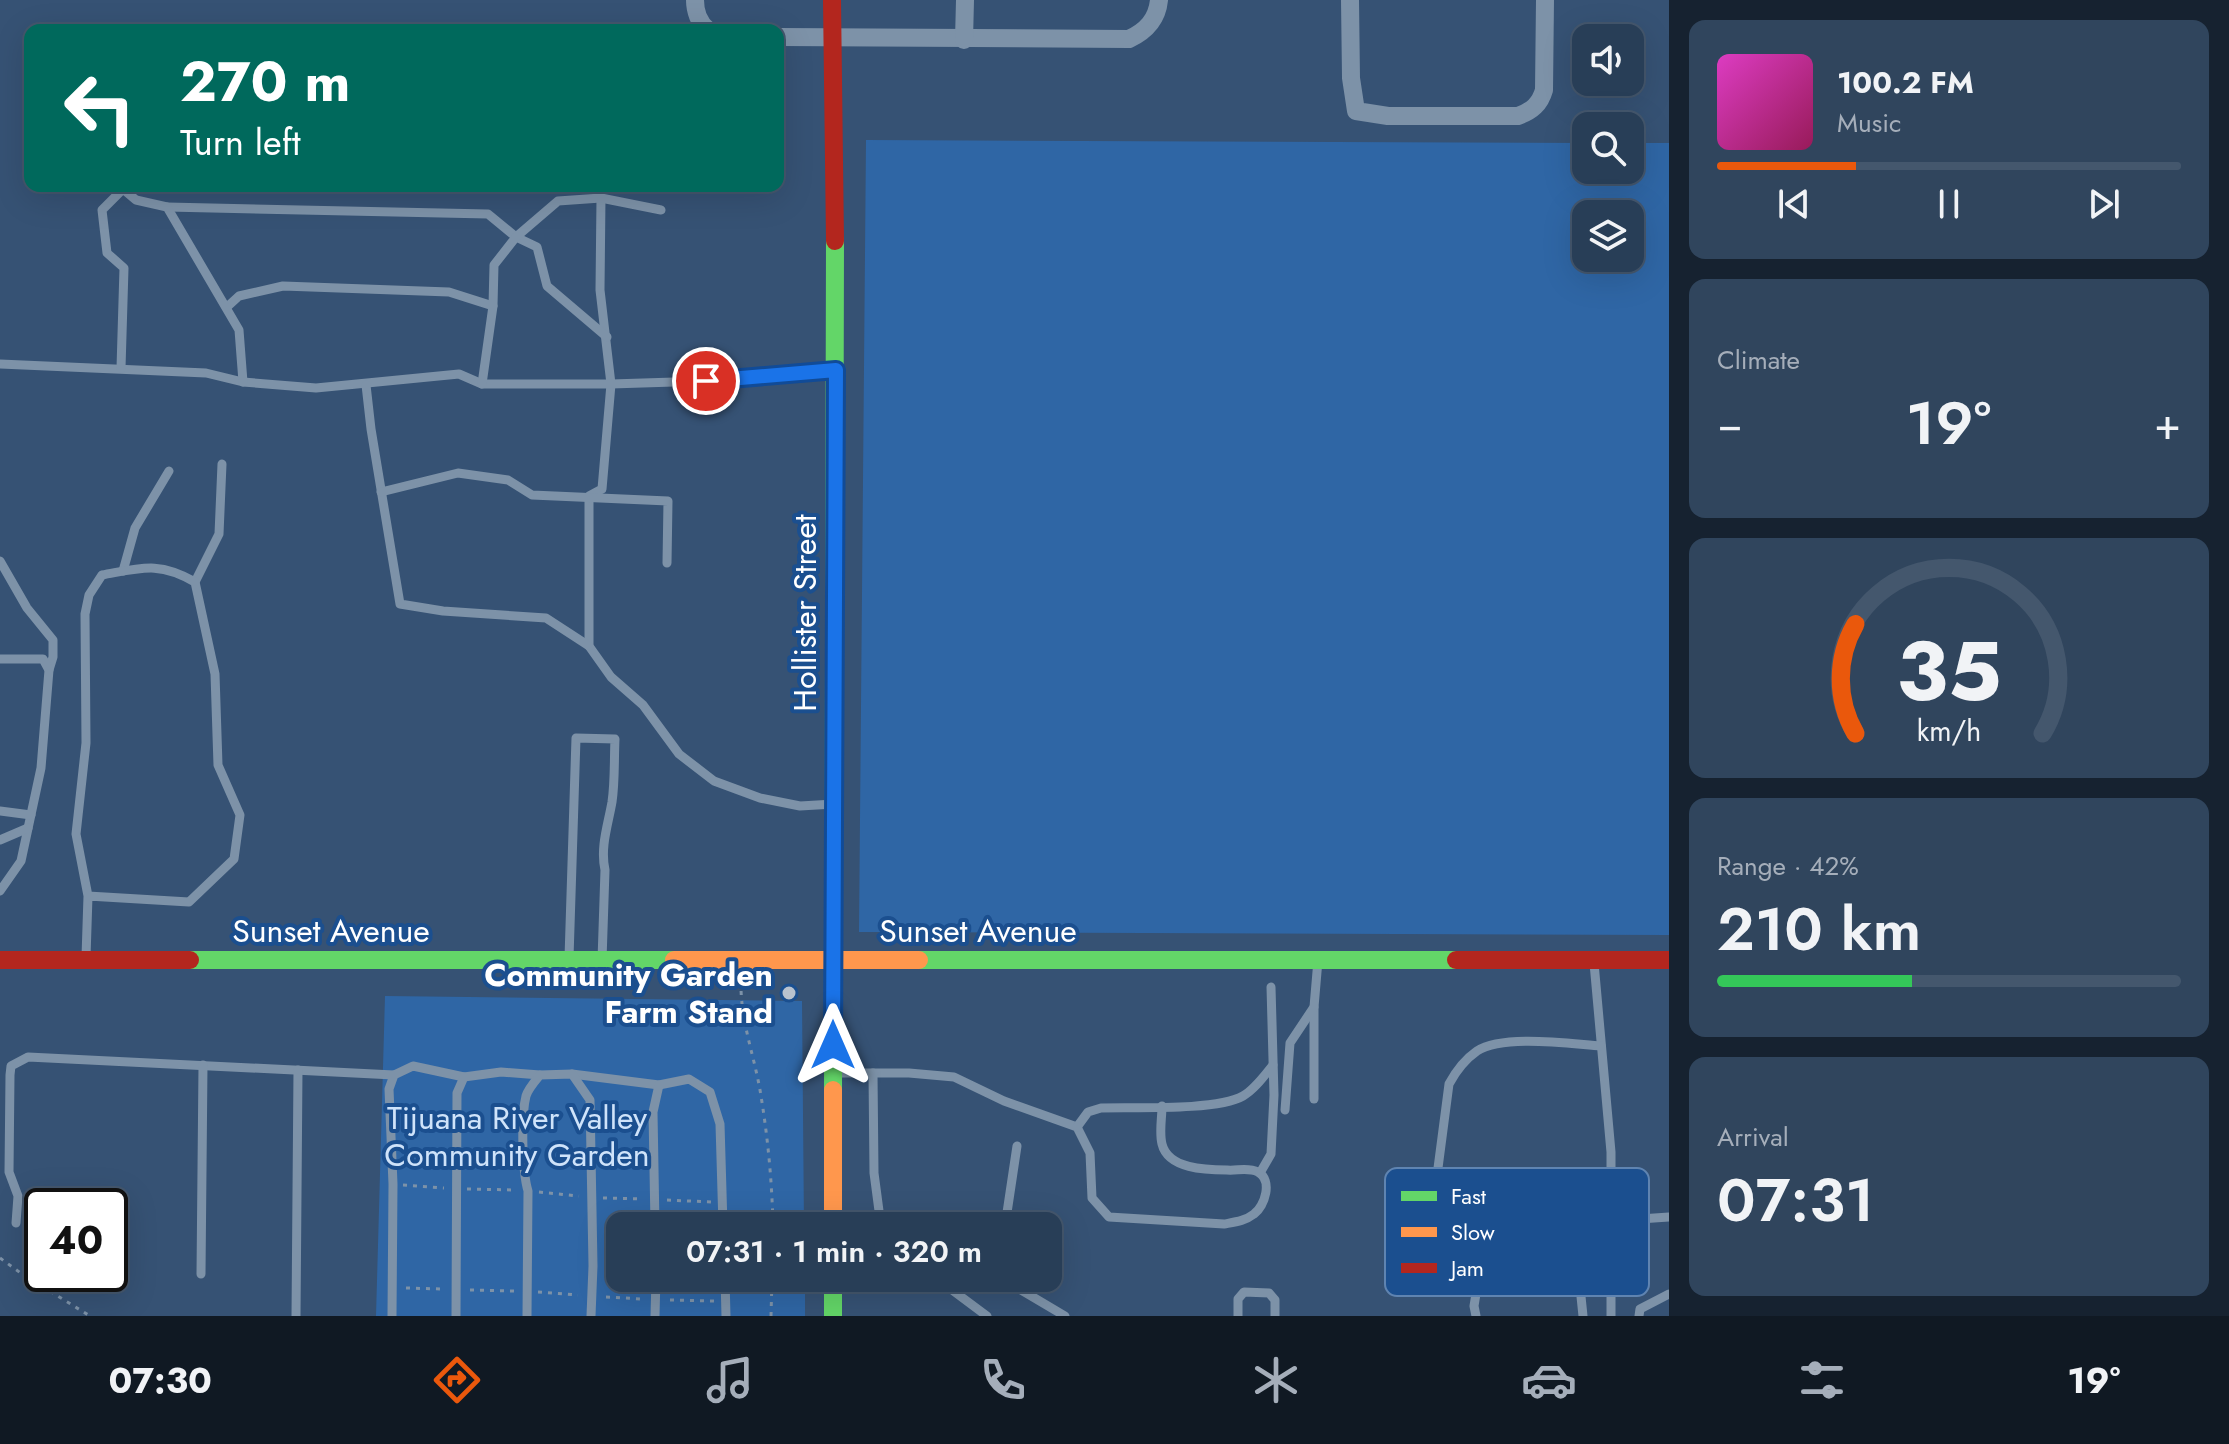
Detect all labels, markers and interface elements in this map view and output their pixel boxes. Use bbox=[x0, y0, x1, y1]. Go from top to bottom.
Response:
map controls bbox=[1572, 24, 1644, 272]
button: sound bbox=[1572, 24, 1644, 96]
text: 270 m bbox=[180, 41, 350, 122]
icon: left bbox=[48, 56, 152, 160]
text: 100.2 FM bbox=[1837, 61, 1974, 104]
text: Music bbox=[1837, 104, 1901, 142]
button: search bbox=[1572, 112, 1644, 184]
text: Turn left bbox=[180, 116, 301, 168]
icon: previous bbox=[1772, 182, 1816, 226]
icon: pause bbox=[1927, 182, 1971, 226]
icon: next bbox=[2082, 182, 2126, 226]
button: layers bbox=[1572, 200, 1644, 272]
text: Climate bbox=[1717, 341, 1800, 379]
pin bbox=[672, 347, 740, 415]
icon: arrive bbox=[684, 359, 728, 403]
text: 19° bbox=[1906, 380, 1991, 467]
text: − bbox=[1717, 392, 1743, 456]
text: + bbox=[2154, 392, 2181, 456]
street label: Hollister Street bbox=[782, 514, 828, 712]
text: 35 bbox=[1896, 611, 2002, 731]
text: km/h bbox=[1917, 710, 1981, 752]
text: Range · 42% bbox=[1717, 847, 1859, 885]
text: 210 km bbox=[1717, 886, 1921, 973]
street label: Sunset Avenue bbox=[232, 908, 430, 954]
street label: Sunset Avenue bbox=[879, 908, 1077, 954]
place label: Community Garden Farm Stand bbox=[484, 952, 773, 1035]
marker: Community Garden Farm Stand bbox=[780, 984, 798, 1002]
position arrow bbox=[791, 1003, 875, 1087]
park label: Tijuana River Valley Community Garden bbox=[384, 1095, 650, 1178]
text: Arrival bbox=[1717, 1118, 1789, 1156]
text: 07:31 bbox=[1717, 1157, 1875, 1244]
legend bbox=[1385, 1168, 1649, 1296]
text: Fast bbox=[1451, 1180, 1487, 1212]
speed limit sign: 40 bbox=[24, 1188, 128, 1292]
text: Slow bbox=[1451, 1216, 1495, 1248]
text: 07:31 · 1 min · 320 m bbox=[686, 1230, 982, 1273]
text: Jam bbox=[1448, 1252, 1484, 1284]
icon: directions bbox=[429, 1352, 485, 1408]
icon: music bbox=[702, 1352, 758, 1408]
icon: phone bbox=[975, 1352, 1031, 1408]
icon: climate bbox=[1248, 1352, 1304, 1408]
icon: car bbox=[1521, 1352, 1577, 1408]
icon: filters bbox=[1794, 1352, 1850, 1408]
text: 07:30 bbox=[109, 1354, 212, 1406]
text: 19° bbox=[2067, 1354, 2120, 1406]

